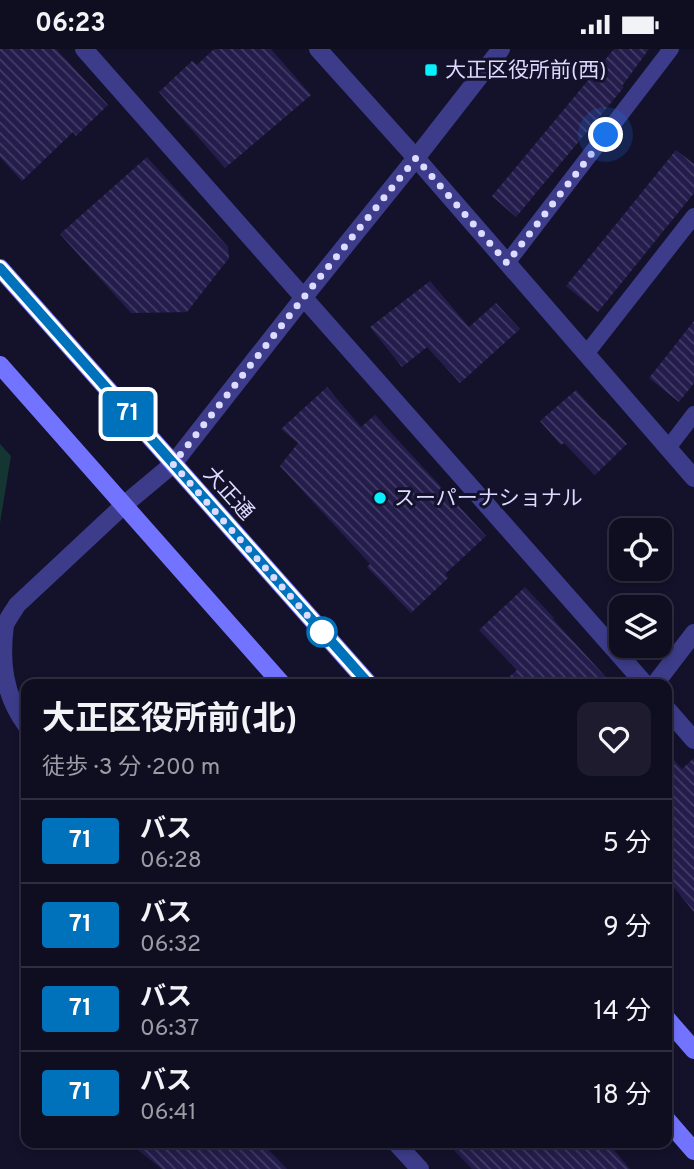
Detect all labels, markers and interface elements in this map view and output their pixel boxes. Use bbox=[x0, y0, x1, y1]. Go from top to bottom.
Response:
text: 06:23 bbox=[35, 8, 106, 41]
place label: 大正区役所前(西) bbox=[445, 58, 606, 85]
marker: 大正区役所前(西) bbox=[423, 62, 439, 78]
your location bbox=[588, 117, 623, 152]
line badge: 71 bbox=[96, 391, 160, 437]
text: 71 bbox=[117, 399, 139, 429]
street label: 大正通 bbox=[197, 462, 259, 526]
place label: スーパーナショナル bbox=[394, 486, 583, 513]
marker: スーパーナショナル bbox=[372, 490, 388, 506]
map controls bbox=[609, 518, 672, 658]
button: locate bbox=[609, 518, 672, 581]
button: layers bbox=[609, 595, 672, 658]
unlabelled marker bbox=[307, 617, 337, 647]
text: 大正区役所前(北) bbox=[42, 700, 298, 742]
button: heart bbox=[577, 702, 651, 776]
text: 徒歩 · 3 分 · 200 m bbox=[42, 754, 220, 783]
text: バス bbox=[140, 814, 192, 847]
text: 71 bbox=[69, 826, 92, 856]
text: 5 分 bbox=[603, 828, 651, 861]
text: 06:28 bbox=[140, 847, 202, 876]
text: バス bbox=[140, 898, 192, 931]
text: 71 bbox=[69, 910, 92, 940]
text: 9 分 bbox=[603, 912, 651, 945]
text: 06:32 bbox=[140, 931, 201, 960]
text: バス bbox=[140, 982, 192, 1015]
text: 71 bbox=[69, 994, 92, 1024]
text: 14 分 bbox=[594, 996, 651, 1029]
text: 06:37 bbox=[140, 1015, 199, 1044]
text: バス bbox=[140, 1066, 192, 1099]
text: 71 bbox=[69, 1078, 92, 1108]
text: 18 分 bbox=[593, 1080, 651, 1113]
text: 06:41 bbox=[140, 1099, 197, 1128]

